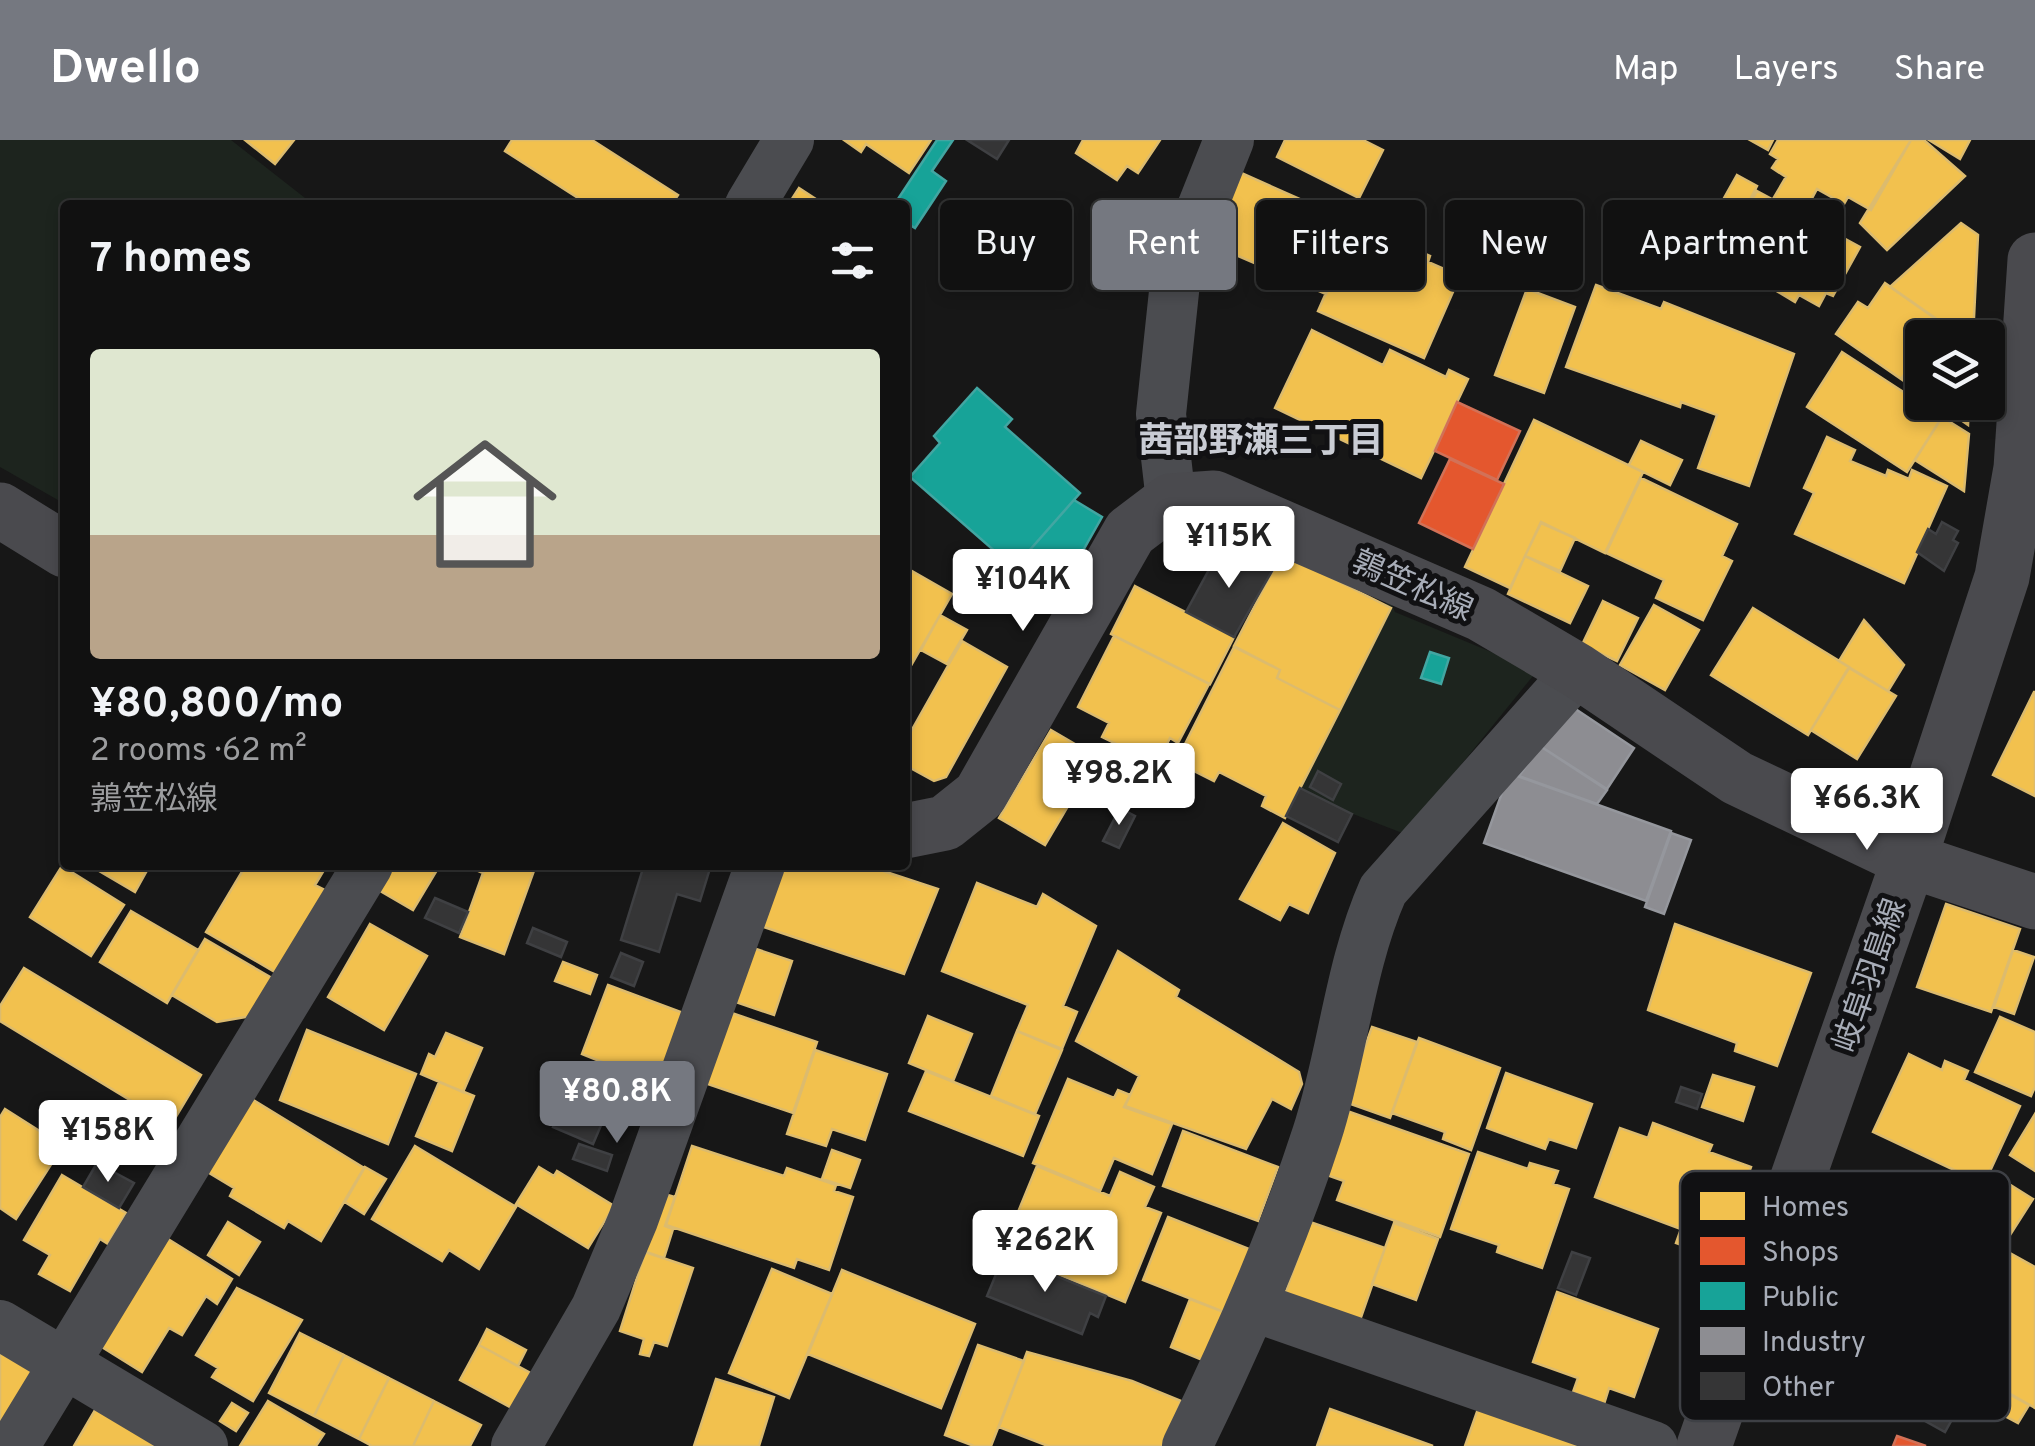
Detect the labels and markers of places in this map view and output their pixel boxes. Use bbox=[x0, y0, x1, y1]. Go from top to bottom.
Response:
pin: ¥115K bbox=[1159, 506, 1299, 591]
pin: ¥104K bbox=[953, 549, 1093, 634]
pin: ¥98.2K bbox=[1038, 743, 1200, 828]
pin: ¥66.3K bbox=[1786, 768, 1948, 853]
pin: ¥80.8K bbox=[536, 1061, 698, 1146]
pin: ¥158K bbox=[38, 1100, 178, 1185]
pin: ¥262K bbox=[975, 1210, 1115, 1295]

